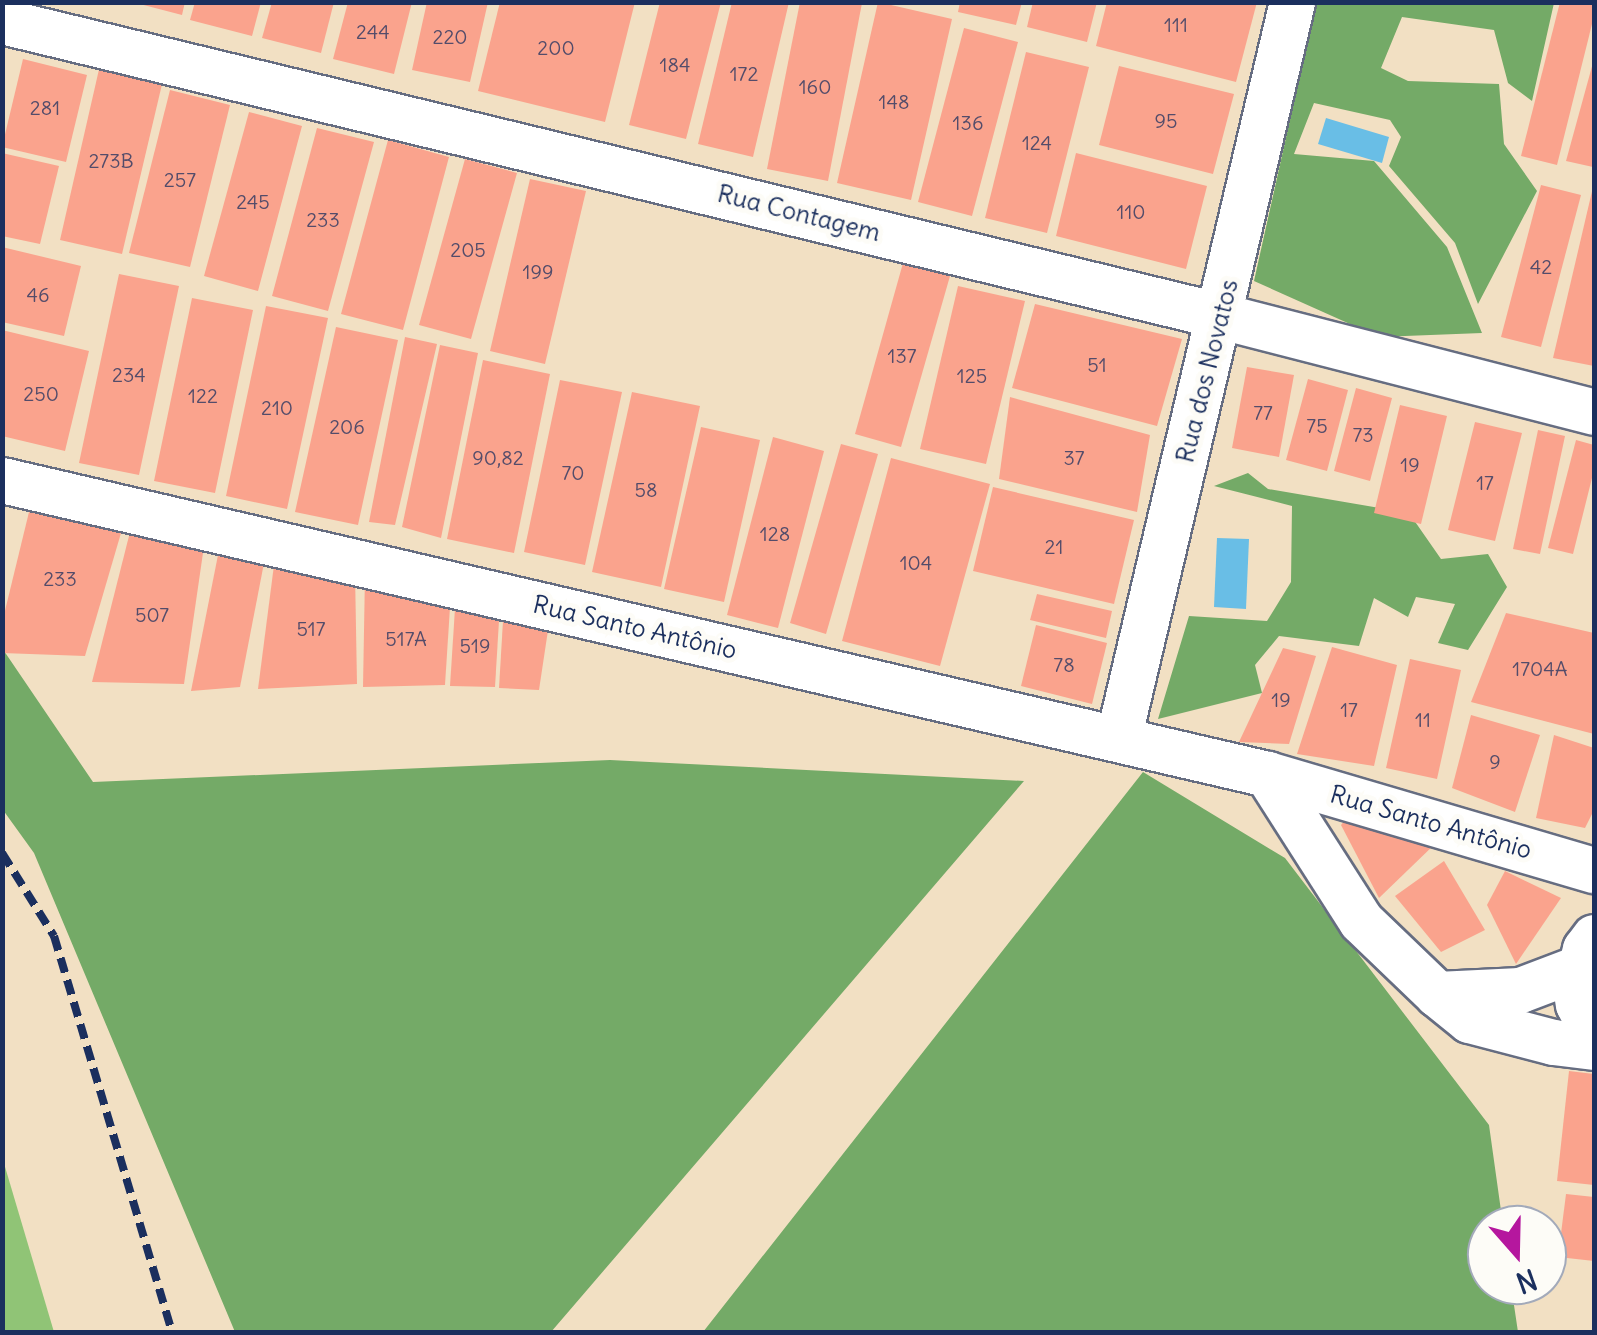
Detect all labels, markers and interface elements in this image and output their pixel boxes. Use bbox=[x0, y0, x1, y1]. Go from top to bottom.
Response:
house number: 111 bbox=[1164, 12, 1188, 36]
house number: 244 bbox=[356, 19, 390, 43]
house number: 220 bbox=[432, 24, 468, 48]
house number: 200 bbox=[537, 35, 575, 59]
house number: 184 bbox=[659, 52, 691, 76]
house number: 172 bbox=[730, 61, 758, 85]
house number: 160 bbox=[799, 74, 831, 98]
house number: 148 bbox=[878, 89, 910, 113]
house number: 281 bbox=[30, 95, 60, 119]
house number: 95 bbox=[1155, 108, 1177, 132]
house number: 136 bbox=[953, 110, 983, 134]
house number: 124 bbox=[1022, 130, 1052, 154]
house number: 273B bbox=[88, 148, 134, 172]
house number: 257 bbox=[164, 167, 196, 191]
street label: Rua Contagem bbox=[714, 178, 884, 248]
house number: 245 bbox=[236, 189, 270, 213]
house number: 110 bbox=[1116, 199, 1146, 223]
house number: 233 bbox=[306, 207, 340, 231]
house number: 205 bbox=[450, 237, 486, 261]
house number: 42 bbox=[1530, 254, 1552, 278]
house number: 199 bbox=[523, 259, 553, 283]
street label: Rua dos Novatos bbox=[1170, 276, 1244, 466]
house number: 46 bbox=[26, 282, 50, 306]
house number: 137 bbox=[887, 343, 917, 367]
house number: 51 bbox=[1087, 352, 1107, 376]
house number: 234 bbox=[112, 362, 146, 386]
house number: 125 bbox=[957, 363, 987, 387]
house number: 250 bbox=[23, 381, 59, 405]
house number: 122 bbox=[188, 383, 218, 407]
house number: 210 bbox=[261, 395, 293, 419]
house number: 77 bbox=[1253, 400, 1273, 424]
house number: 75 bbox=[1306, 413, 1328, 437]
house number: 206 bbox=[329, 414, 365, 438]
house number: 73 bbox=[1352, 422, 1374, 446]
house number: 90,82 bbox=[472, 445, 524, 469]
house number: 37 bbox=[1063, 445, 1085, 469]
house number: 19 bbox=[1400, 452, 1420, 476]
house number: 70 bbox=[562, 460, 584, 484]
house number: 17 bbox=[1476, 470, 1494, 494]
house number: 58 bbox=[634, 477, 658, 501]
house number: 128 bbox=[760, 521, 790, 545]
house number: 21 bbox=[1045, 534, 1063, 558]
house number: 104 bbox=[900, 550, 932, 574]
house number: 233 bbox=[43, 566, 77, 590]
street label: Rua Santo Antônio bbox=[530, 589, 740, 665]
house number: 507 bbox=[135, 602, 169, 626]
house number: 517 bbox=[296, 616, 326, 640]
house number: 517A bbox=[385, 626, 427, 650]
house number: 519 bbox=[460, 633, 490, 657]
house number: 78 bbox=[1053, 652, 1075, 676]
house number: 1704A bbox=[1512, 656, 1568, 680]
house number: 19 bbox=[1271, 687, 1291, 711]
house number: 17 bbox=[1340, 697, 1358, 721]
house number: 11 bbox=[1415, 707, 1431, 731]
house number: 9 bbox=[1489, 749, 1501, 773]
street label: Rua Santo Antônio bbox=[1327, 779, 1535, 865]
north arrow bbox=[1467, 1205, 1567, 1305]
text: N bbox=[1511, 1261, 1542, 1302]

